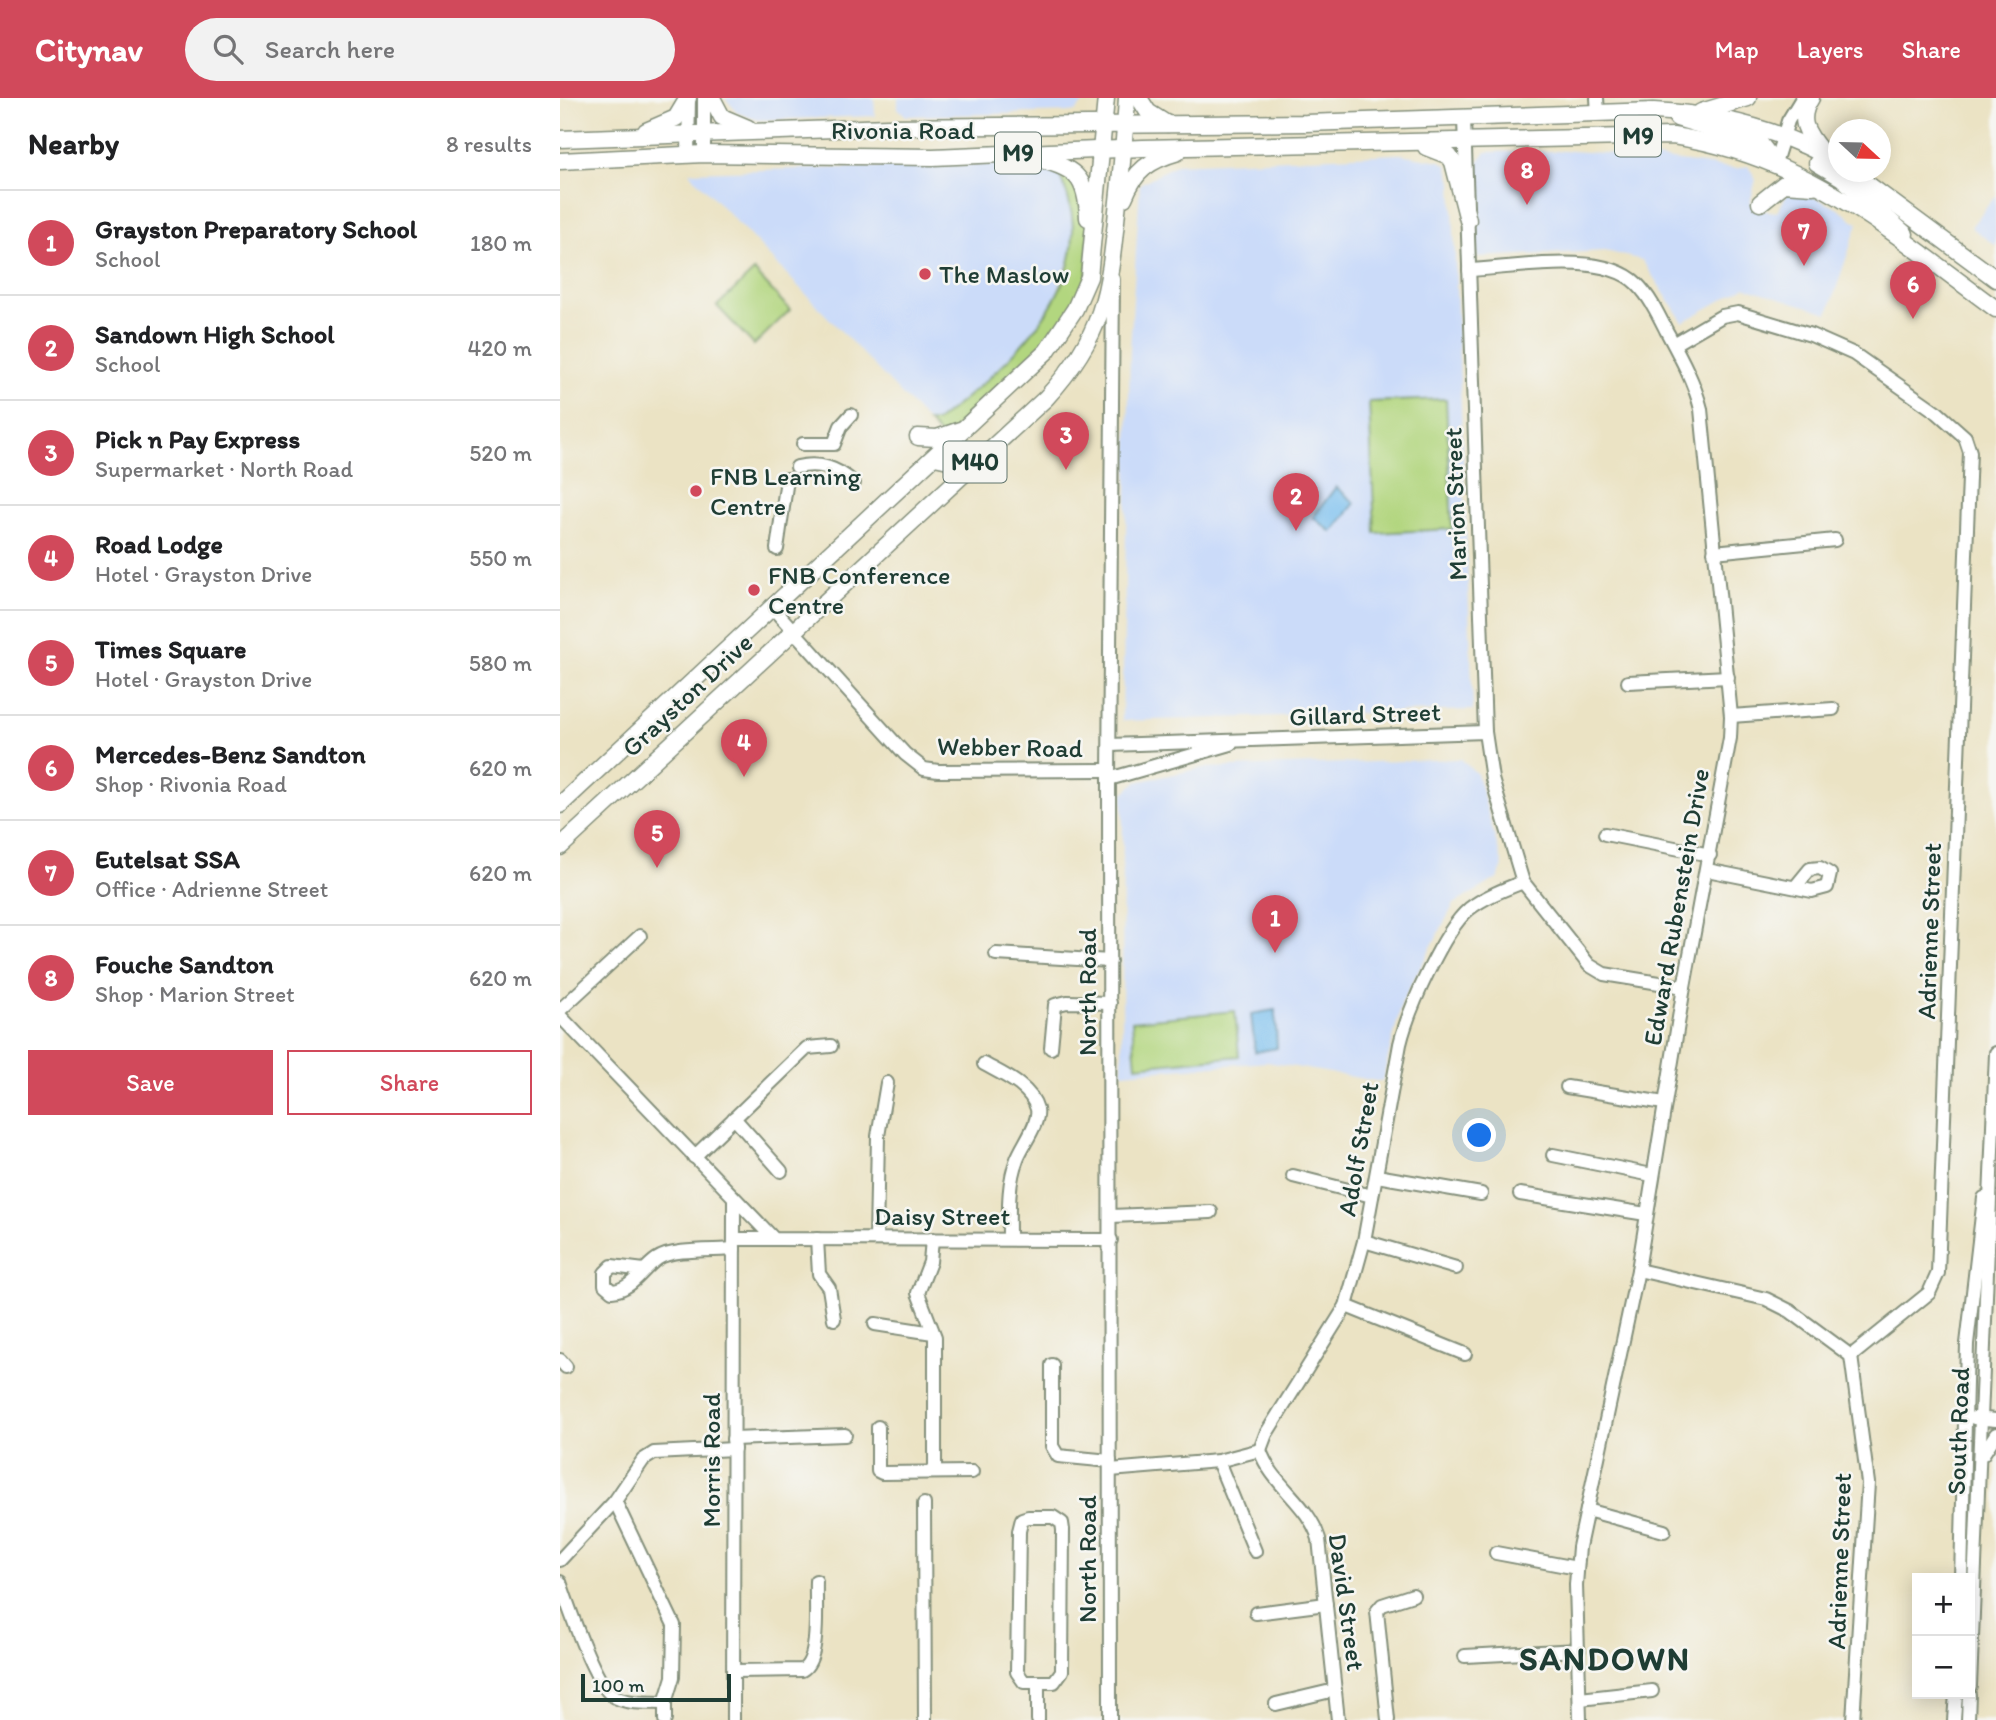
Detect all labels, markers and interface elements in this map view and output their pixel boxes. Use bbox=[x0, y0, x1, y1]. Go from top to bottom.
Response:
search box bbox=[185, 18, 675, 81]
text: Citynav bbox=[35, 30, 143, 69]
icon: search bbox=[209, 30, 247, 68]
text: Search here bbox=[265, 33, 395, 65]
text: Map bbox=[1715, 35, 1759, 64]
text: Layers bbox=[1797, 35, 1864, 64]
text: Share bbox=[1902, 35, 1961, 64]
street label: Rivonia Road bbox=[831, 114, 976, 146]
road number: M9 bbox=[1615, 116, 1661, 156]
north arrow bbox=[1828, 119, 1891, 182]
text: Nearby bbox=[28, 125, 119, 162]
text: 8 results bbox=[446, 130, 532, 158]
road number: M9 bbox=[995, 132, 1041, 174]
pin: 8 bbox=[1504, 147, 1550, 205]
pin: 7 bbox=[1781, 208, 1827, 266]
text: Grayston Preparatory School bbox=[95, 213, 417, 245]
text: 1 bbox=[46, 229, 56, 257]
text: 180 m bbox=[470, 229, 532, 257]
text: School bbox=[95, 245, 160, 273]
place label: The Maslow bbox=[939, 258, 1069, 290]
pin: 6 bbox=[1890, 261, 1936, 319]
marker: The Maslow bbox=[917, 266, 933, 282]
text: Sandown High School bbox=[95, 318, 335, 350]
text: 2 bbox=[45, 334, 57, 362]
text: 420 m bbox=[467, 334, 532, 362]
text: School bbox=[95, 350, 160, 378]
pin: 3 bbox=[1043, 412, 1089, 470]
text: Pick n Pay Express bbox=[95, 423, 300, 455]
street label: Marion Street bbox=[1436, 427, 1474, 581]
text: 3 bbox=[45, 439, 57, 467]
text: 520 m bbox=[469, 439, 532, 467]
road number: M40 bbox=[944, 442, 1006, 482]
text: Supermarket · North Road bbox=[95, 455, 353, 483]
place label: FNB Learning Centre bbox=[710, 460, 862, 522]
pin: 2 bbox=[1273, 473, 1319, 531]
marker: FNB Learning Centre bbox=[688, 483, 704, 499]
text: Road Lodge bbox=[95, 528, 223, 560]
text: 4 bbox=[44, 544, 58, 572]
text: 550 m bbox=[469, 544, 532, 572]
place label: FNB Conference Centre bbox=[768, 559, 950, 621]
text: Hotel · Grayston Drive bbox=[95, 560, 312, 588]
marker: FNB Conference Centre bbox=[746, 582, 762, 598]
street label: Grayston Drive bbox=[615, 626, 759, 764]
text: Times Square bbox=[95, 633, 246, 665]
text: 5 bbox=[45, 649, 57, 677]
text: 580 m bbox=[469, 649, 532, 677]
text: Hotel · Grayston Drive bbox=[95, 665, 312, 693]
street label: Gillard Street bbox=[1289, 695, 1442, 733]
pin: 4 bbox=[721, 719, 767, 777]
street label: Webber Road bbox=[937, 730, 1084, 764]
text: Mercedes-Benz Sandton bbox=[95, 738, 366, 770]
text: 6 bbox=[45, 754, 57, 782]
text: 620 m bbox=[469, 754, 532, 782]
street label: Edward Rubenstein Drive bbox=[1636, 766, 1716, 1048]
text: Shop · Rivonia Road bbox=[95, 770, 287, 798]
pin: 5 bbox=[634, 810, 680, 868]
street label: Adrienne Street bbox=[1910, 842, 1948, 1020]
text: Eutelsat SSA bbox=[95, 843, 240, 875]
text: 7 bbox=[45, 859, 57, 887]
text: 620 m bbox=[469, 859, 532, 887]
text: Office · Adrienne Street bbox=[95, 875, 328, 903]
pin: 1 bbox=[1252, 895, 1298, 953]
street label: North Road bbox=[1071, 927, 1103, 1056]
text: Fouche Sandton bbox=[95, 948, 274, 980]
text: 8 bbox=[45, 964, 57, 992]
text: 620 m bbox=[469, 964, 532, 992]
text: Shop · Marion Street bbox=[95, 980, 295, 1008]
button: Save bbox=[28, 1050, 273, 1115]
button: Share bbox=[287, 1050, 532, 1115]
street label: Adolf Street bbox=[1330, 1079, 1386, 1219]
your location bbox=[1462, 1118, 1496, 1152]
street label: Daisy Street bbox=[874, 1200, 1010, 1232]
street label: South Road bbox=[1940, 1366, 1976, 1496]
street label: Morris Road bbox=[695, 1392, 727, 1527]
street label: Adrienne Street bbox=[1820, 1472, 1858, 1650]
street label: North Road bbox=[1071, 1494, 1103, 1623]
street label: David Street bbox=[1322, 1531, 1373, 1673]
map controls bbox=[1912, 1573, 1975, 1699]
button: + bbox=[1912, 1573, 1975, 1636]
button: − bbox=[1912, 1636, 1975, 1699]
district label: SANDOWN bbox=[1519, 1639, 1691, 1678]
scale bar bbox=[581, 1671, 732, 1703]
text: 100 m bbox=[592, 1674, 644, 1697]

